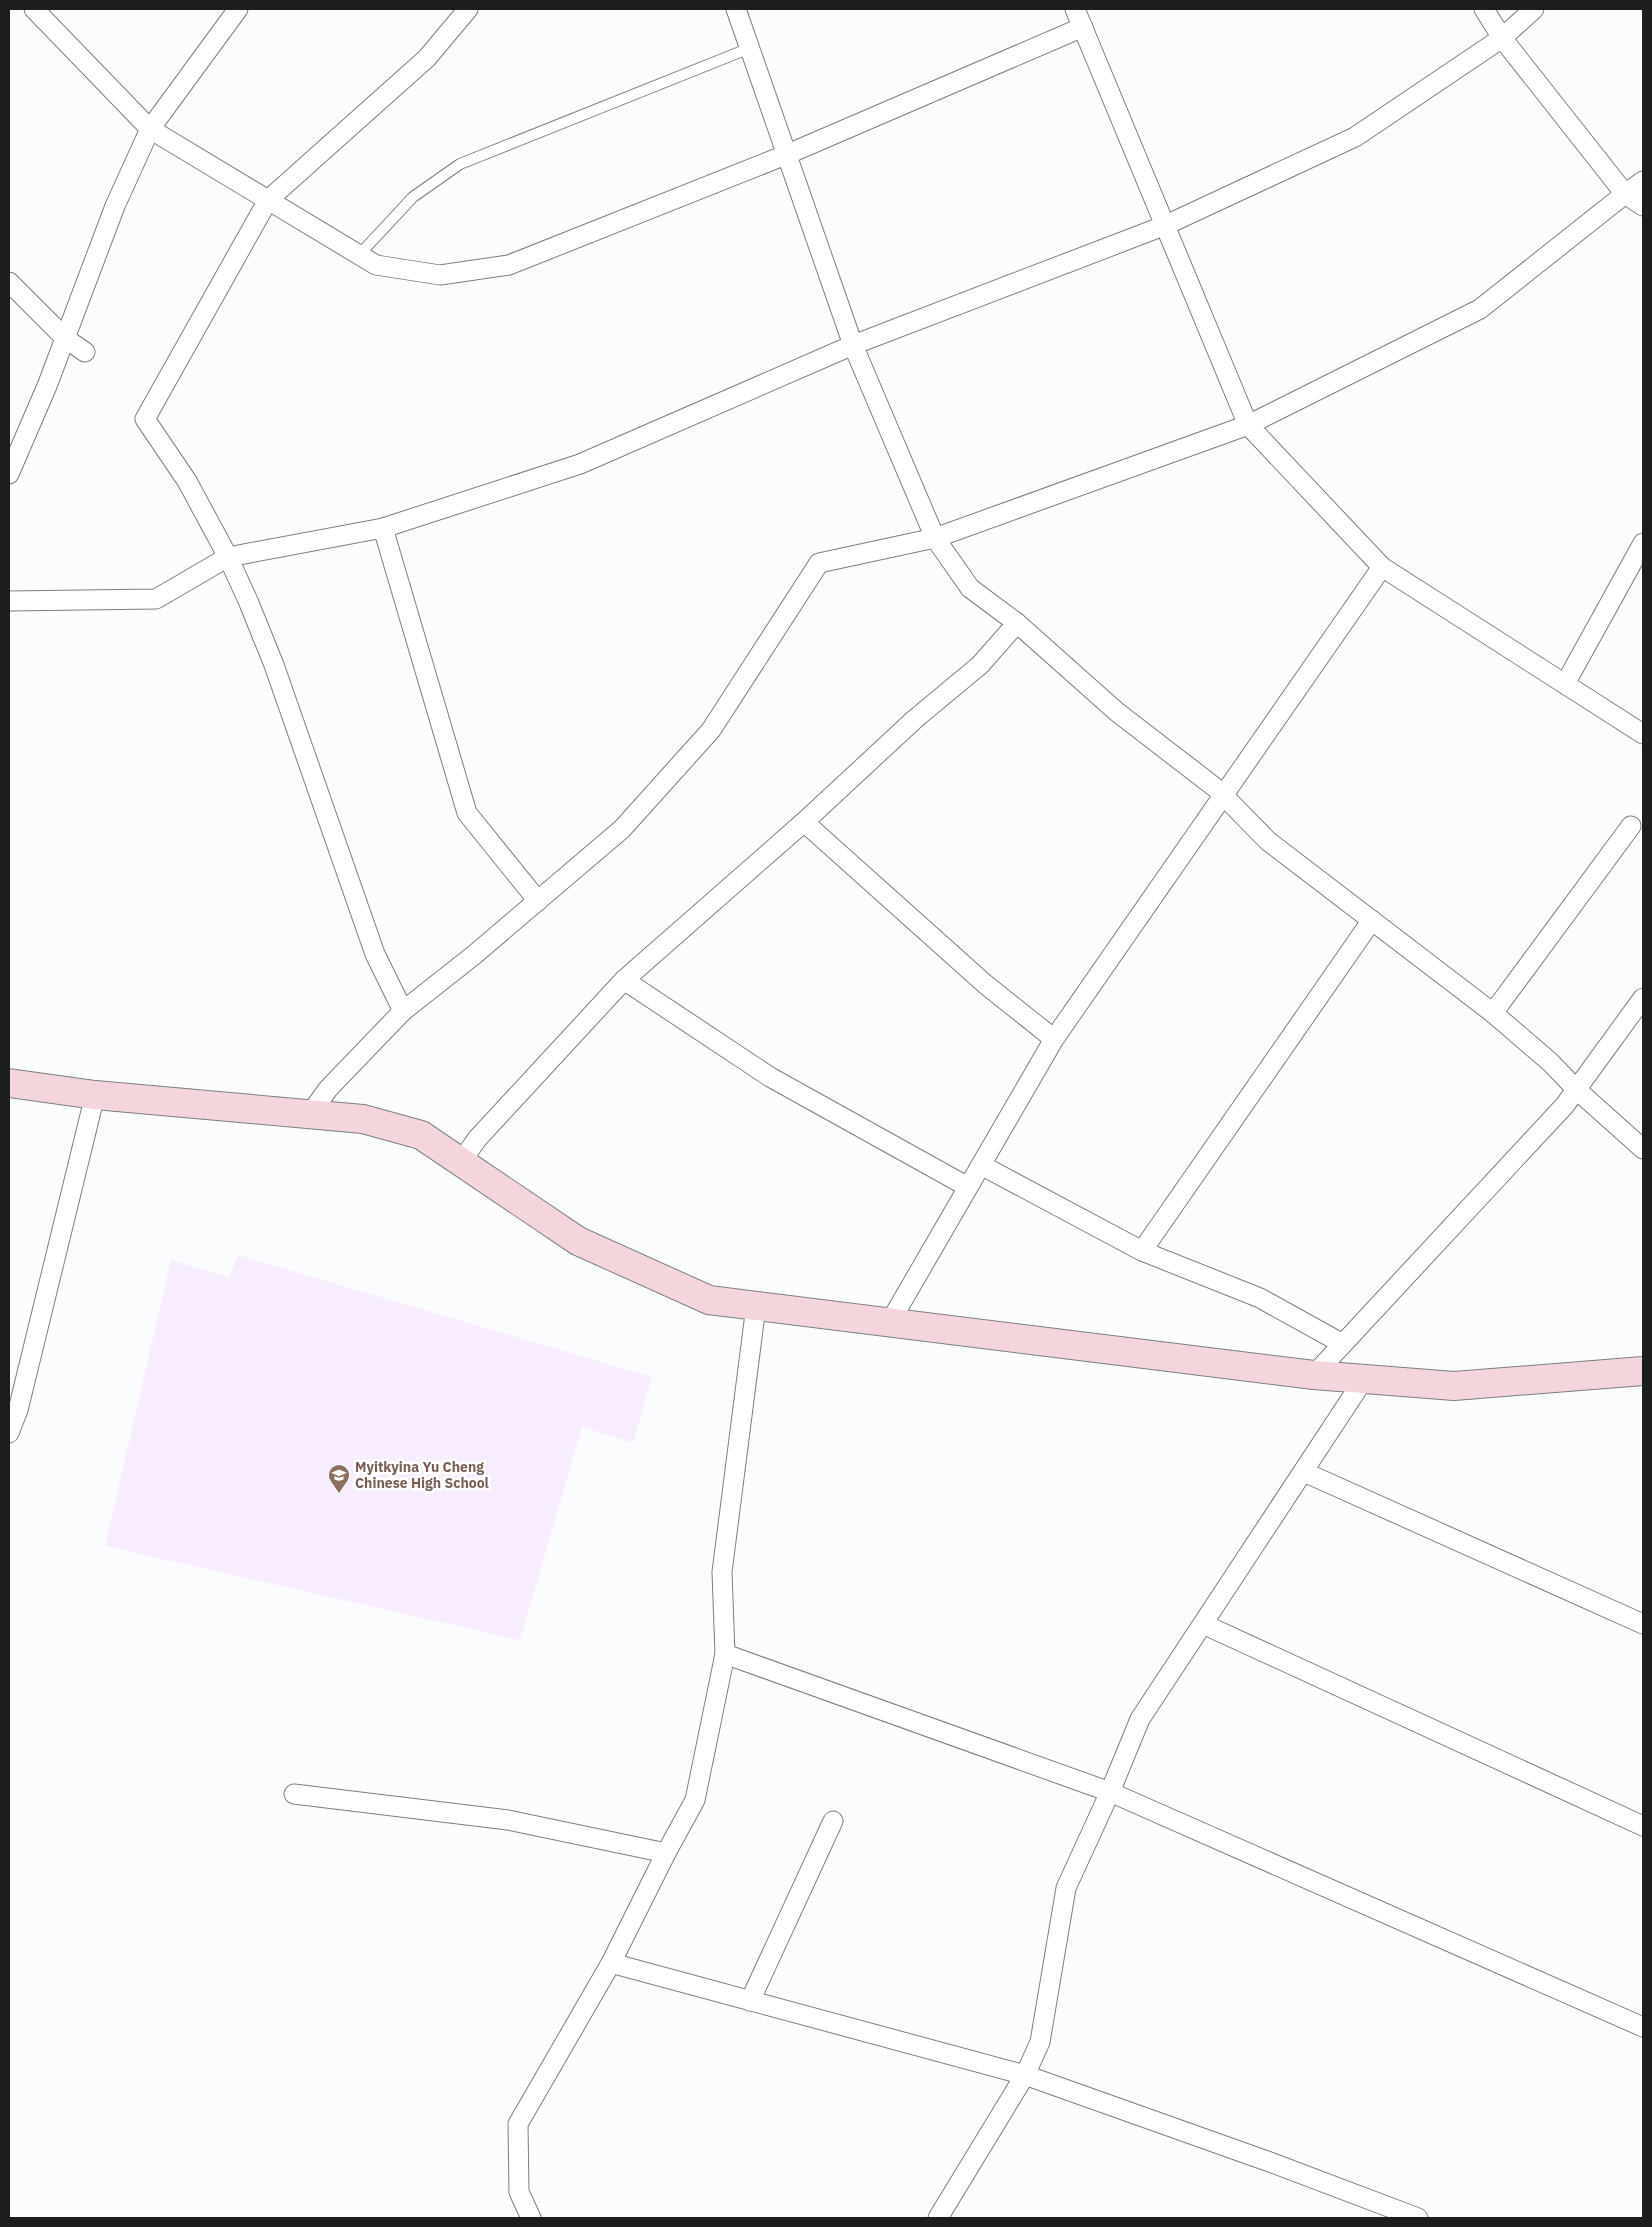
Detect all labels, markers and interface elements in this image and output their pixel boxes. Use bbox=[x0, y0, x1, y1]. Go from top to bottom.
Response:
place label: Myitkyina Yu Cheng Chinese High School bbox=[355, 1458, 489, 1492]
school or university icon: Myitkyina Yu Cheng Chinese High School bbox=[327, 1463, 351, 1494]

